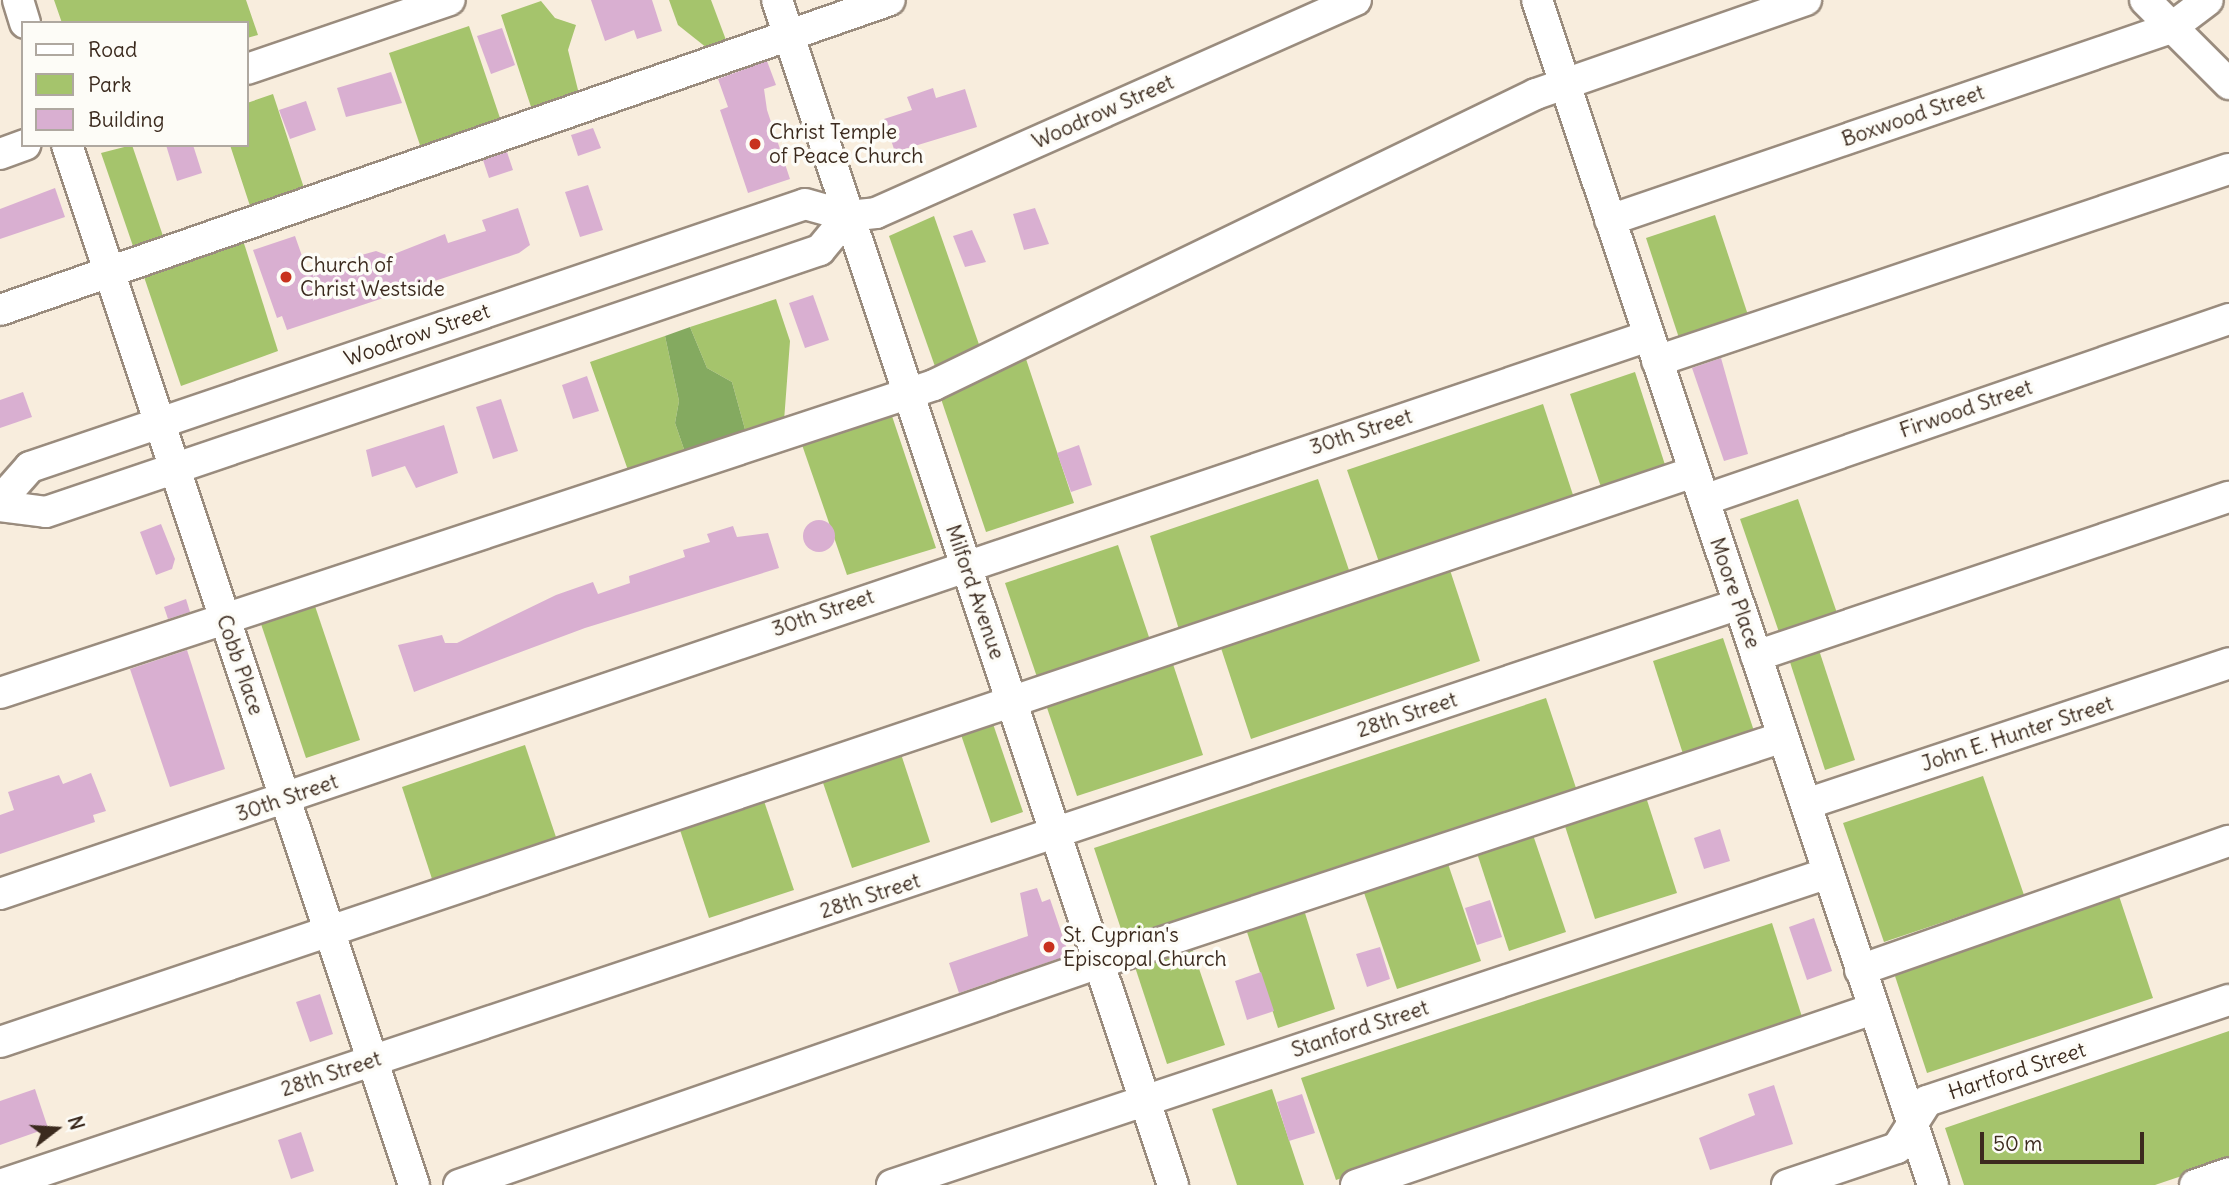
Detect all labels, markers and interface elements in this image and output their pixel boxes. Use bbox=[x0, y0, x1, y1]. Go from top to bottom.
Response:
legend bbox=[21, 21, 248, 147]
text: Road bbox=[88, 36, 137, 63]
street label: Woodrow Street bbox=[1028, 70, 1178, 154]
text: Park bbox=[88, 71, 131, 98]
street label: Boxwood Street bbox=[1838, 80, 1988, 152]
text: Building bbox=[88, 106, 164, 133]
place label: Christ Temple of Peace Church bbox=[769, 119, 923, 169]
marker: Christ Temple of Peace Church bbox=[747, 136, 763, 152]
place label: Church of Christ Westside bbox=[300, 252, 445, 302]
marker: Church of Christ Westside bbox=[278, 269, 294, 285]
street label: Woodrow Street bbox=[341, 298, 493, 372]
street label: Firwood Street bbox=[1896, 375, 2036, 443]
street label: 30th Street bbox=[1307, 404, 1415, 460]
street label: Milford Avenue bbox=[940, 521, 1010, 663]
street label: Moore Place bbox=[1704, 534, 1766, 652]
street label: 30th Street bbox=[769, 584, 877, 642]
street label: Cobb Place bbox=[211, 612, 269, 718]
street label: 28th Street bbox=[1354, 687, 1460, 743]
street label: John E. Hunter Street bbox=[1918, 691, 2116, 777]
street label: 30th Street bbox=[233, 769, 341, 827]
street label: 28th Street bbox=[817, 868, 923, 924]
place label: St. Cyprian's Episcopal Church bbox=[1063, 922, 1227, 972]
marker: St. Cyprian's Episcopal Church bbox=[1041, 939, 1057, 955]
street label: Stanford Street bbox=[1288, 995, 1432, 1063]
street label: Hartford Street bbox=[1945, 1037, 2089, 1105]
street label: 28th Street bbox=[278, 1046, 384, 1102]
north arrow bbox=[21, 1094, 91, 1164]
text: N bbox=[63, 1113, 89, 1133]
scale bar bbox=[1984, 1118, 2148, 1162]
text: 50 m bbox=[1993, 1130, 2042, 1157]

